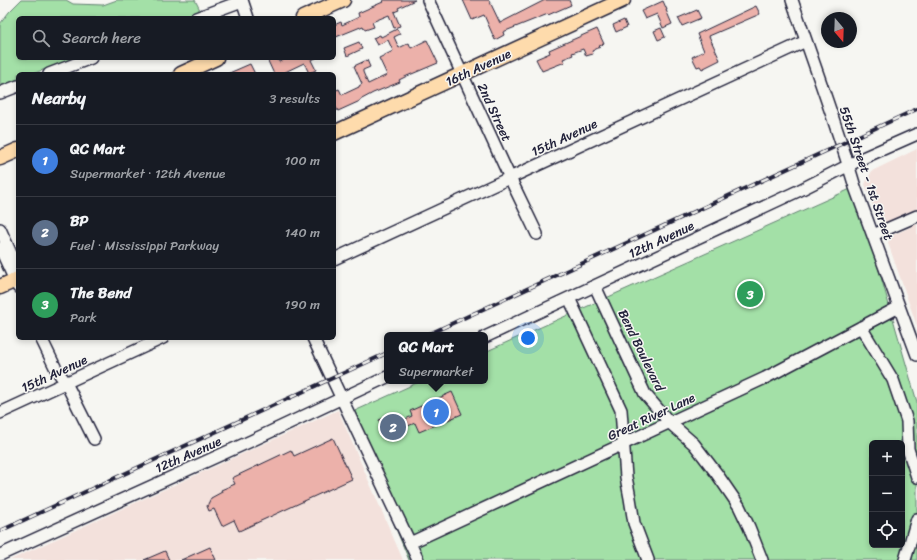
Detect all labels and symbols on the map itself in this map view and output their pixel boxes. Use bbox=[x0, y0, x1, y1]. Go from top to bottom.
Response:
north arrow bbox=[821, 12, 857, 48]
street label: 16th Avenue bbox=[441, 42, 515, 93]
street label: 2nd Street bbox=[471, 79, 518, 146]
street label: 55th Street - 1st Street bbox=[833, 103, 900, 244]
street label: 15th Avenue bbox=[527, 112, 601, 163]
street label: 12th Avenue bbox=[624, 214, 698, 265]
pin: 3 bbox=[737, 279, 763, 309]
street label: Bend Boulevard bbox=[612, 305, 672, 396]
your location bbox=[518, 328, 538, 348]
street label: 15th Avenue bbox=[17, 348, 91, 399]
street label: Great River Lane bbox=[604, 386, 699, 447]
pin: 1 bbox=[423, 397, 449, 427]
pin: 2 bbox=[380, 412, 406, 442]
street label: 12th Avenue bbox=[151, 430, 225, 479]

